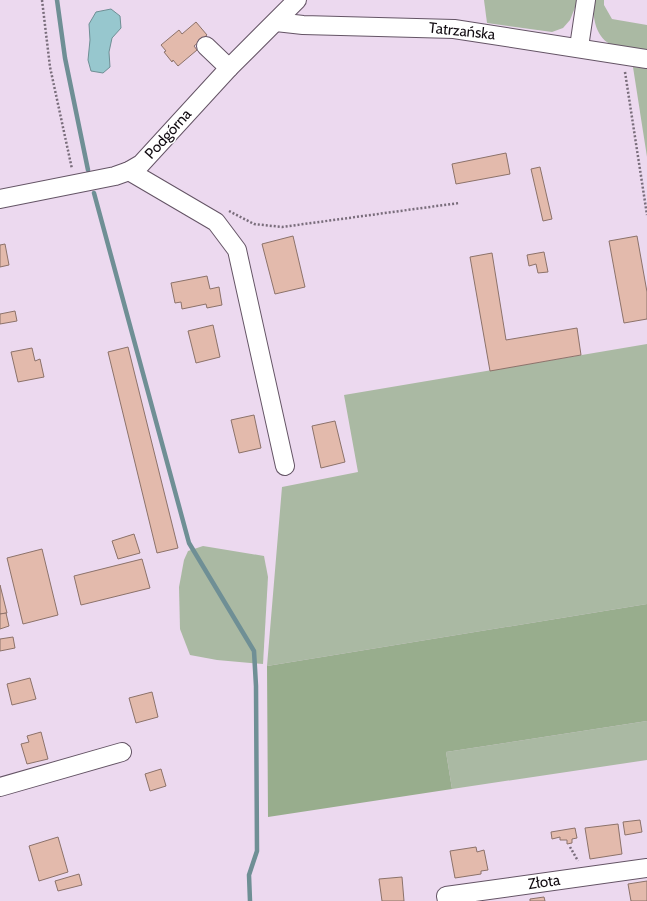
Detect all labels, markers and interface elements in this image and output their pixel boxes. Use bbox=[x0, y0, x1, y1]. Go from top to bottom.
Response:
street label: Tatrzańska bbox=[428, 19, 497, 44]
street label: Podgórna bbox=[141, 105, 196, 163]
street label: Złota bbox=[527, 871, 562, 893]

